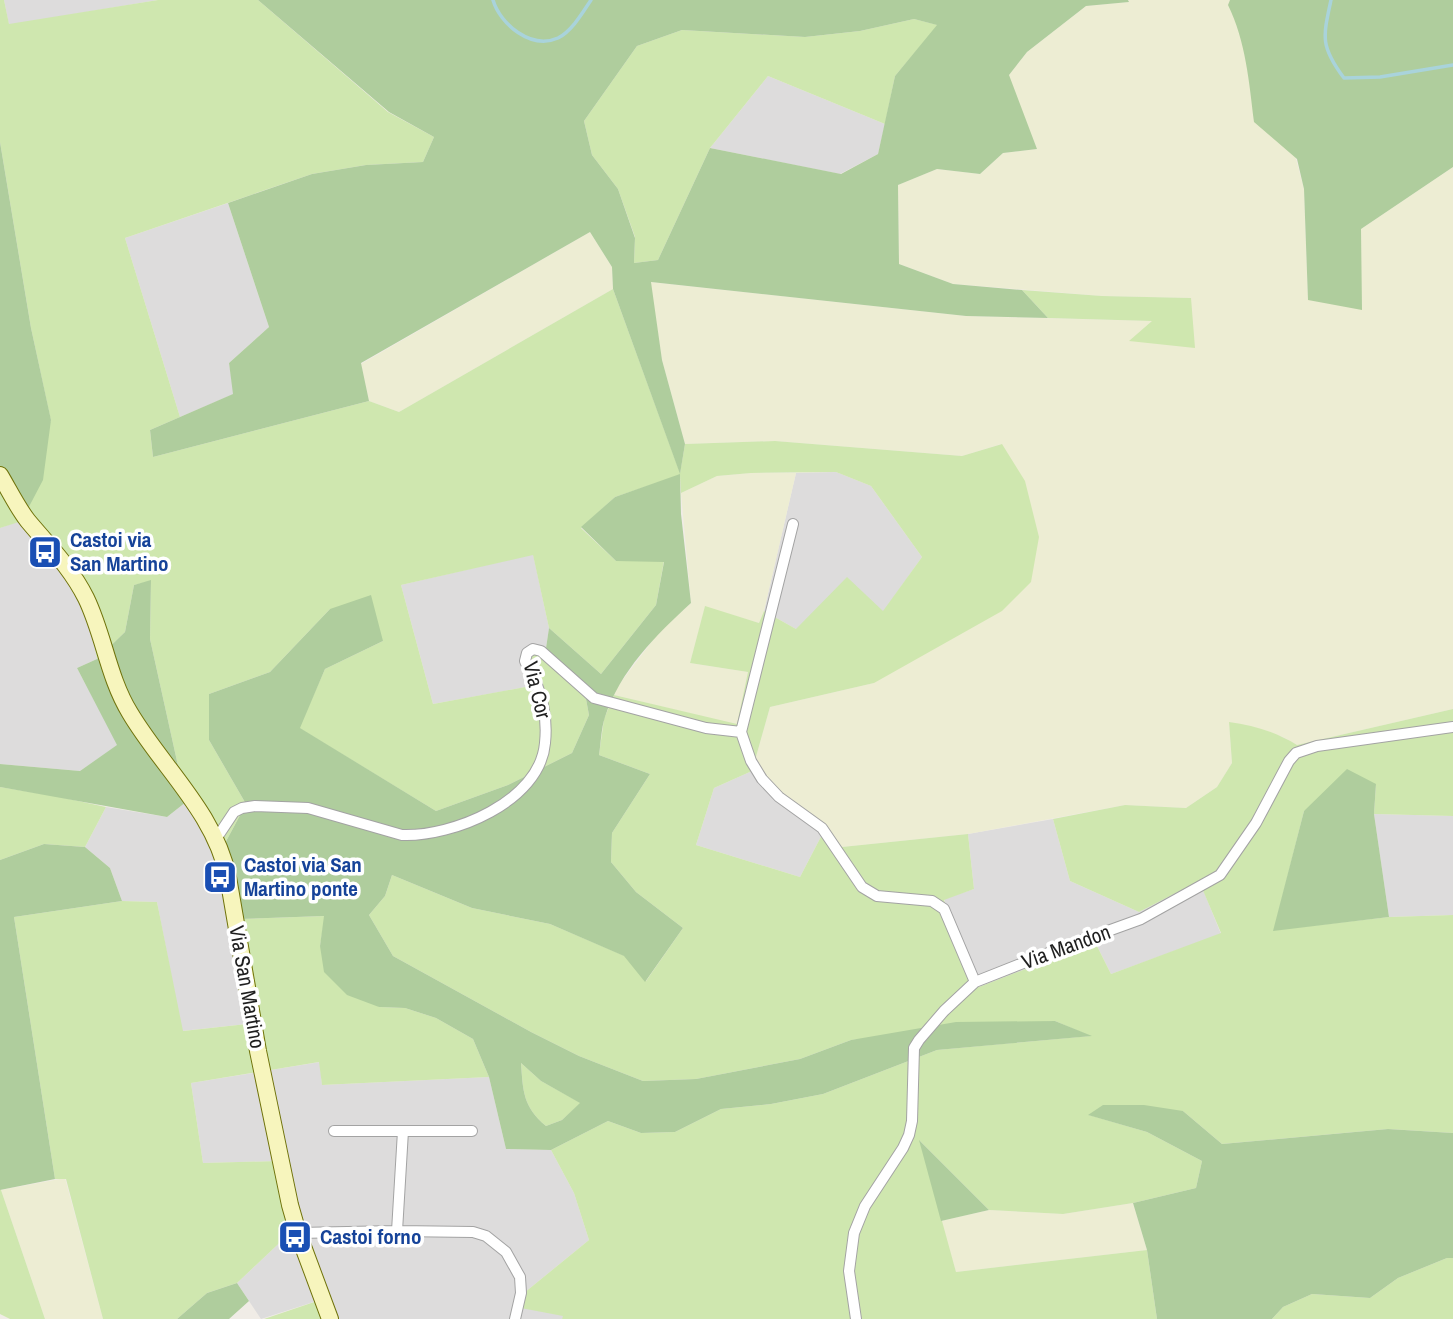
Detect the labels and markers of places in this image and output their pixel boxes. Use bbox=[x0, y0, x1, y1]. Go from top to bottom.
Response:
place label: Castoi via San Martino bbox=[70, 525, 169, 578]
bus stop icon: Castoi via San Martino bbox=[26, 533, 64, 571]
place label: Castoi via San Martino ponte bbox=[244, 850, 362, 903]
bus stop icon: Castoi via San Martino ponte bbox=[201, 858, 239, 896]
bus stop icon: Castoi forno bbox=[276, 1218, 314, 1256]
place label: Castoi forno bbox=[320, 1222, 421, 1251]

